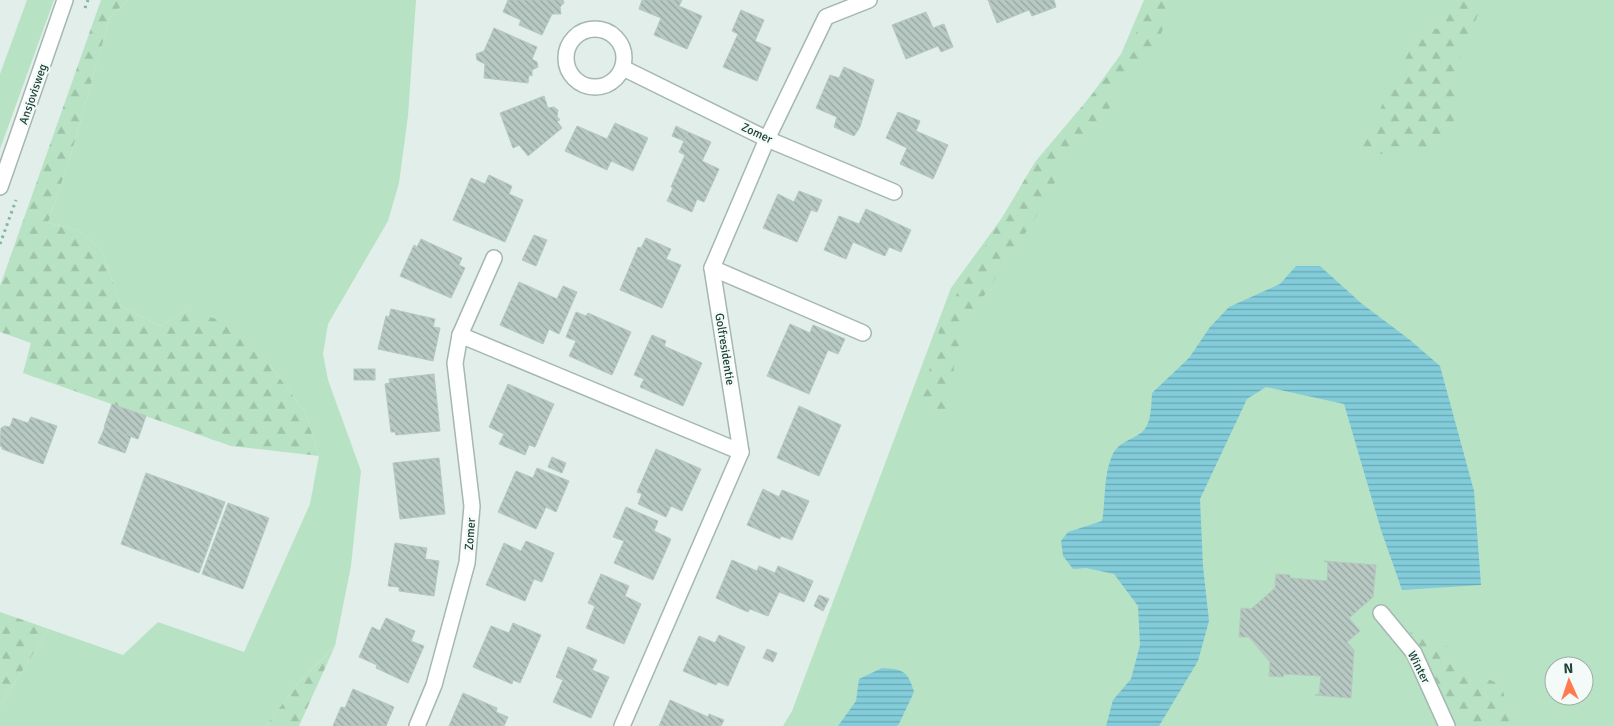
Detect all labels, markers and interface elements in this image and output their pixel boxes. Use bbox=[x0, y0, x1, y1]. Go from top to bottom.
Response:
street label: Ansjovisweg bbox=[16, 62, 51, 127]
street label: Zomer bbox=[739, 120, 775, 147]
street label: Golfresidentie bbox=[711, 312, 738, 386]
street label: Zomer bbox=[462, 517, 479, 551]
street label: Winter bbox=[1404, 648, 1433, 687]
north arrow bbox=[1544, 656, 1594, 706]
text: N bbox=[1563, 660, 1574, 677]

